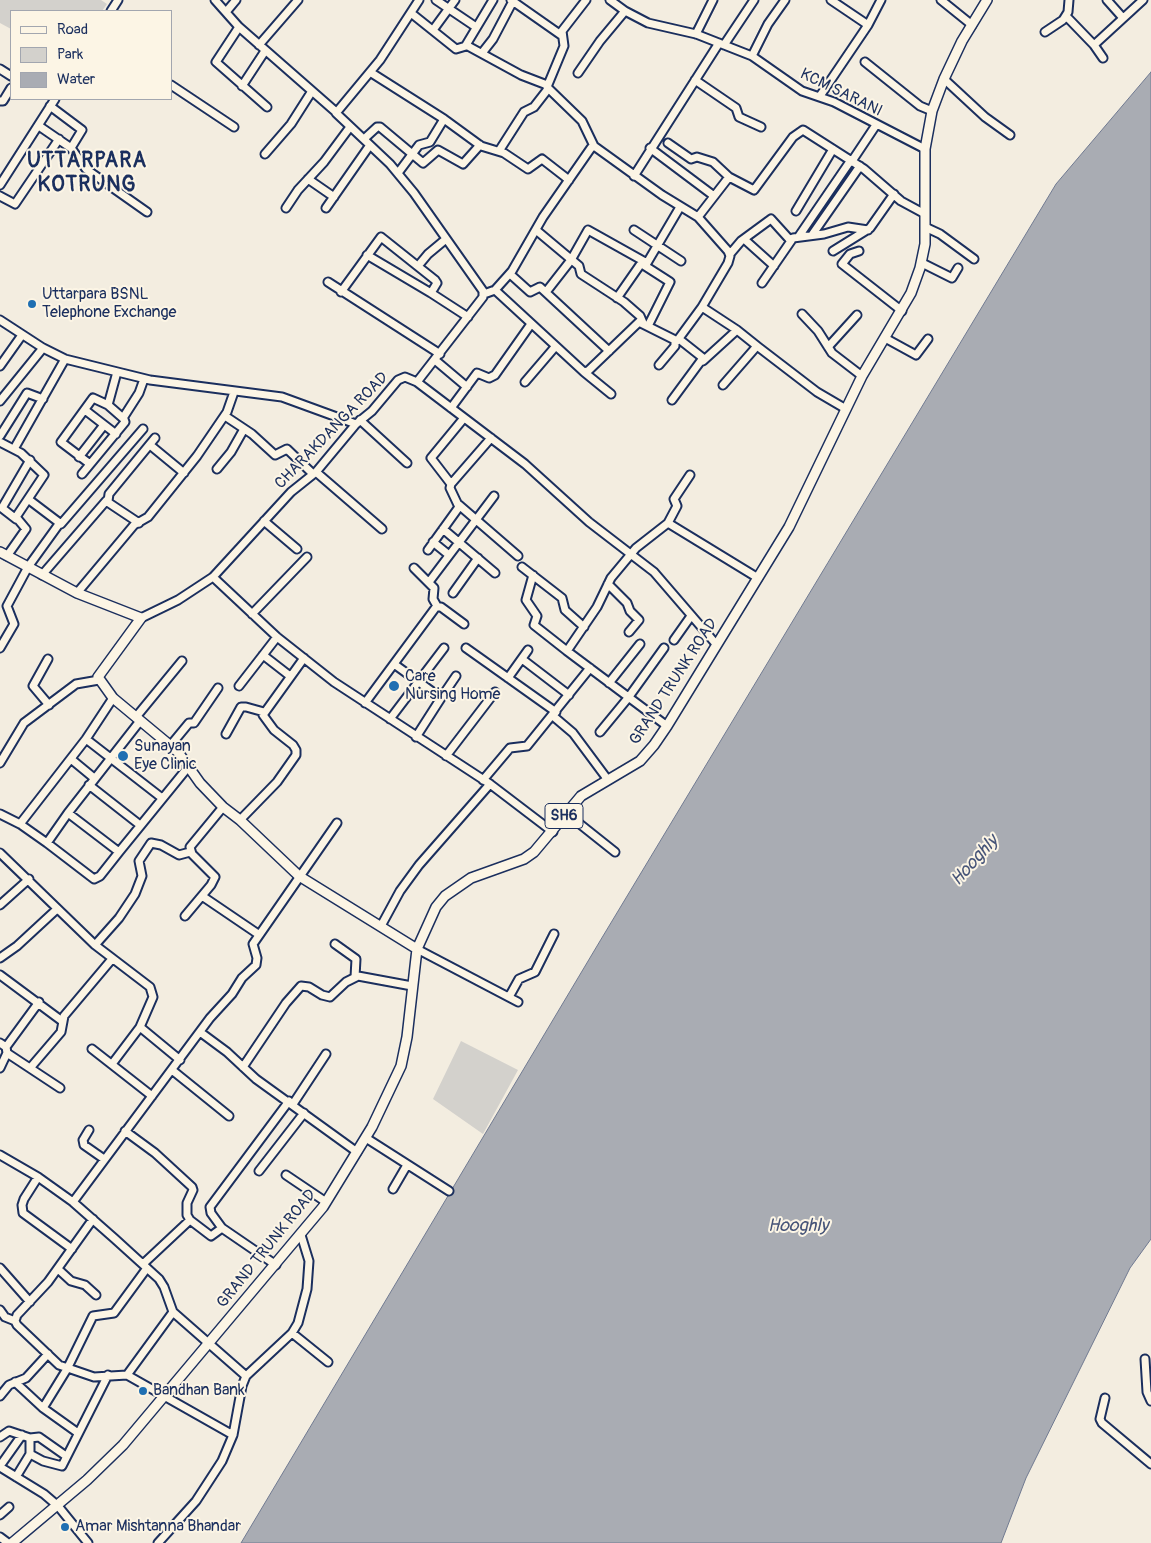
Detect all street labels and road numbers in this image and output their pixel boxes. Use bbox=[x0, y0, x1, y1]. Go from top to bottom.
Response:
street label: KCM SARANI bbox=[797, 65, 885, 121]
street label: CHARAKDANGA ROAD bbox=[271, 369, 393, 493]
street label: GRAND TRUNK ROAD bbox=[626, 615, 722, 749]
road number: SH6 bbox=[545, 804, 583, 828]
street label: GRAND TRUNK ROAD bbox=[213, 1186, 321, 1312]

